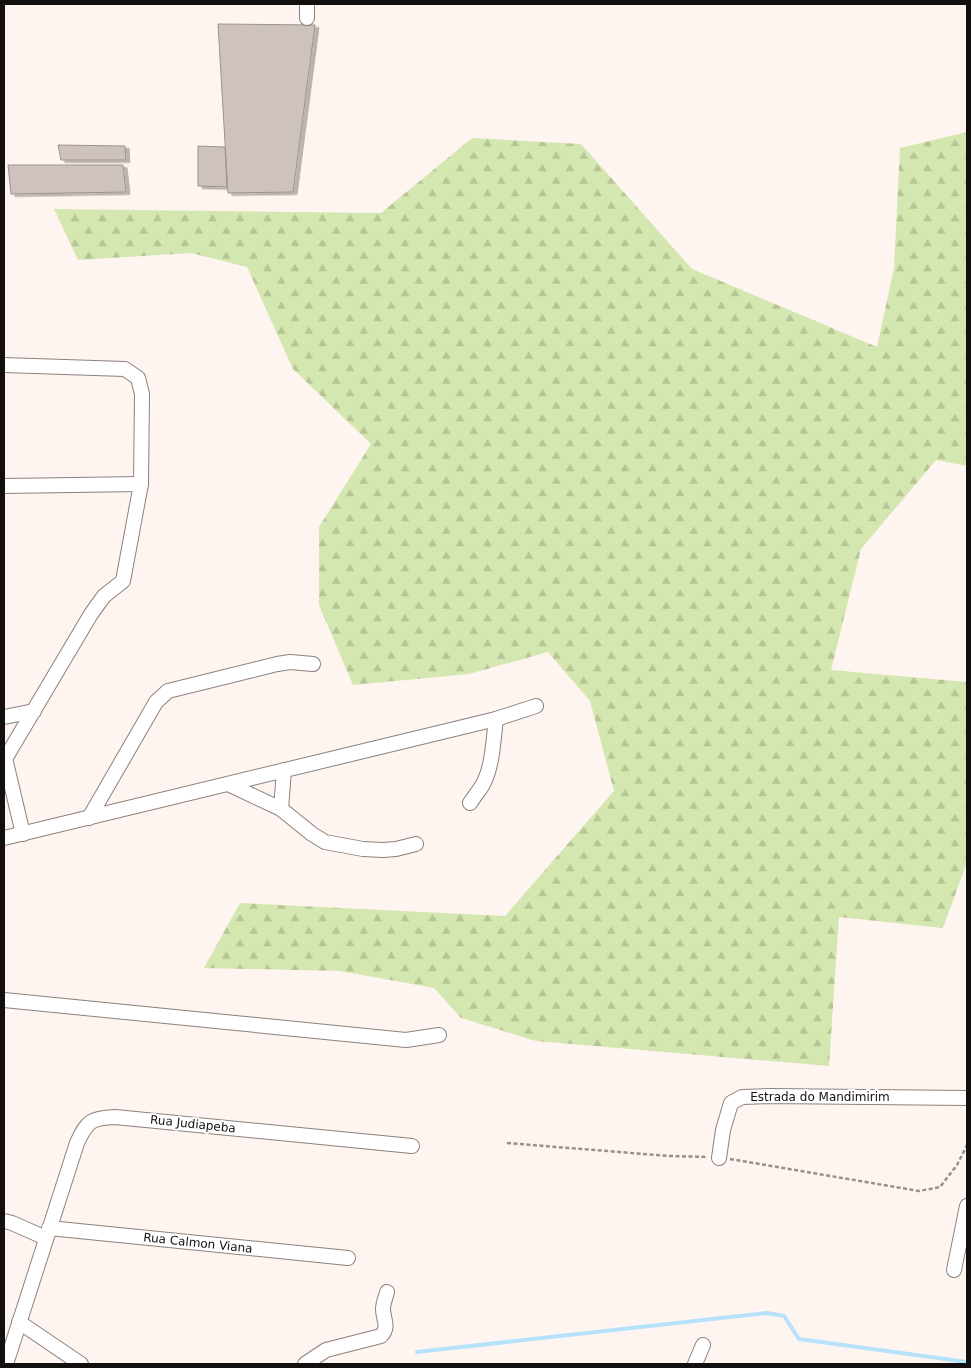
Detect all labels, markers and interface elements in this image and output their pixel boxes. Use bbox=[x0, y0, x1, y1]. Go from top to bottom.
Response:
street label: Estrada do Mandimirim bbox=[750, 1090, 890, 1104]
street label: Rua Judiapeba bbox=[150, 1113, 236, 1135]
street label: Rua Calmon Viana bbox=[143, 1230, 253, 1256]

